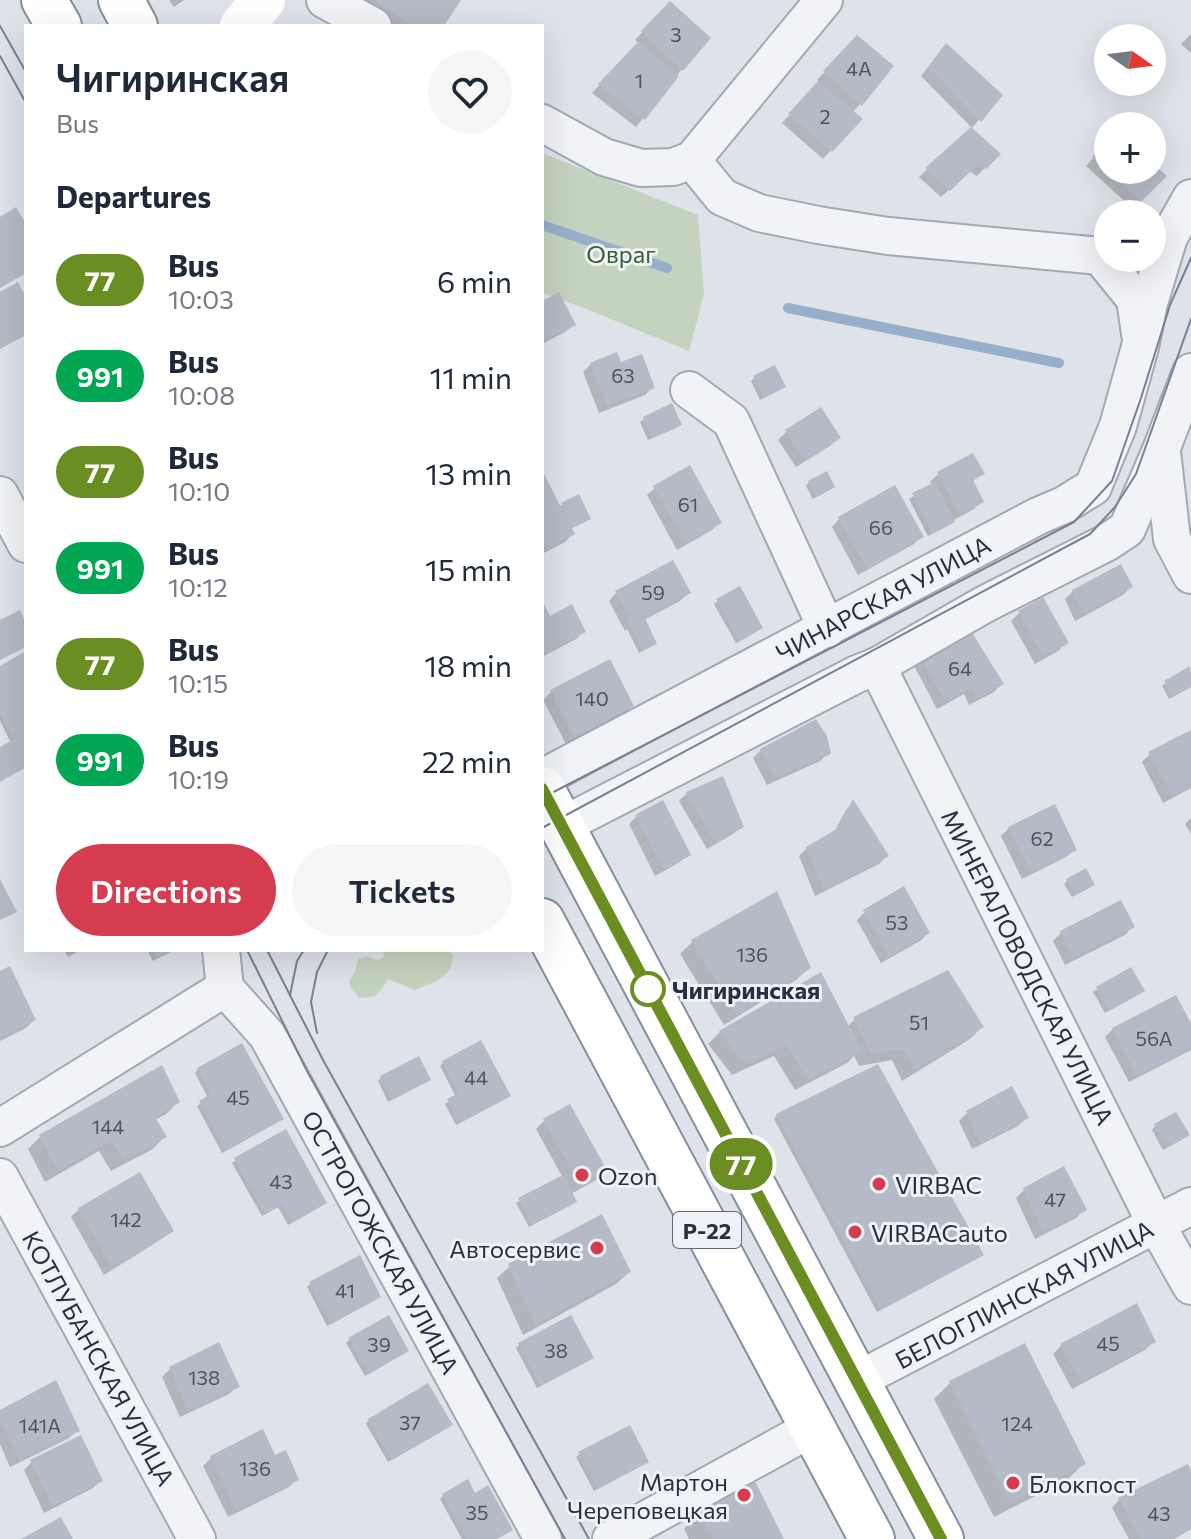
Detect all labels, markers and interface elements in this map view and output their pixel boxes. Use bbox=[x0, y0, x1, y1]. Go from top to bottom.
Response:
house number: 3 bbox=[670, 22, 682, 46]
north arrow bbox=[1094, 24, 1166, 96]
map controls bbox=[1094, 24, 1166, 272]
button: heart bbox=[428, 50, 512, 134]
text: Чигиринская bbox=[56, 53, 289, 100]
house number: 4А bbox=[846, 56, 872, 80]
house number: 1 bbox=[635, 68, 643, 92]
house number: 2 bbox=[819, 104, 831, 128]
text: Bus bbox=[56, 107, 99, 138]
button: + bbox=[1094, 112, 1166, 184]
text: Departures bbox=[56, 177, 211, 214]
button: − bbox=[1094, 200, 1166, 272]
park label: Овраг bbox=[586, 239, 656, 268]
text: Bus bbox=[168, 246, 219, 283]
text: 6 min bbox=[437, 262, 512, 299]
text: 77 bbox=[85, 263, 115, 297]
text: 10:03 bbox=[168, 283, 234, 314]
text: Bus bbox=[168, 342, 219, 379]
text: 11 min bbox=[430, 358, 512, 395]
text: 991 bbox=[76, 359, 124, 393]
house number: 63 bbox=[611, 363, 635, 387]
text: 10:08 bbox=[168, 379, 235, 410]
text: Bus bbox=[168, 438, 219, 475]
text: 13 min bbox=[425, 454, 512, 491]
text: 77 bbox=[85, 455, 115, 489]
text: 10:10 bbox=[168, 475, 230, 506]
house number: 61 bbox=[678, 492, 698, 516]
house number: 66 bbox=[869, 515, 893, 539]
street label: ЧИНАРСКАЯ УЛИЦА bbox=[771, 529, 995, 667]
text: Bus bbox=[168, 534, 219, 571]
text: 15 min bbox=[425, 550, 512, 587]
text: 991 bbox=[76, 551, 124, 585]
text: 10:12 bbox=[168, 571, 228, 602]
house number: 59 bbox=[641, 580, 665, 604]
text: Bus bbox=[168, 630, 219, 667]
text: 18 min bbox=[424, 646, 512, 683]
text: 77 bbox=[85, 647, 115, 681]
house number: 64 bbox=[948, 656, 972, 680]
text: 10:15 bbox=[168, 667, 228, 698]
house number: 140 bbox=[575, 686, 609, 710]
text: Bus bbox=[168, 726, 219, 763]
text: 22 min bbox=[422, 742, 512, 779]
text: 991 bbox=[76, 743, 124, 777]
text: 10:19 bbox=[168, 763, 229, 794]
street label: МИНЕРАЛОВОДСКАЯ УЛИЦА bbox=[936, 805, 1120, 1129]
house number: 62 bbox=[1030, 826, 1054, 850]
button: Directions bbox=[56, 844, 276, 936]
button: Tickets bbox=[292, 844, 512, 936]
house number: 53 bbox=[886, 910, 908, 934]
house number: 136 bbox=[736, 942, 768, 966]
marker: Чигиринская bbox=[631, 972, 665, 1006]
place label: Чигиринская bbox=[672, 975, 820, 1004]
house number: 51 bbox=[909, 1010, 929, 1034]
house number: 56А bbox=[1136, 1026, 1173, 1050]
house number: 44 bbox=[464, 1065, 488, 1089]
house number: 45 bbox=[226, 1085, 250, 1109]
street label: ОСТРОГОЖСКАЯ УЛИЦА bbox=[296, 1105, 466, 1379]
house number: 144 bbox=[92, 1114, 124, 1138]
line badge: 77 bbox=[705, 1138, 777, 1190]
text: 77 bbox=[726, 1147, 756, 1181]
place label: Ozon bbox=[598, 1161, 658, 1190]
marker: Ozon bbox=[573, 1166, 591, 1184]
house number: 43 bbox=[269, 1169, 293, 1193]
place label: VIRBAC bbox=[895, 1170, 982, 1199]
marker: VIRBAC bbox=[870, 1175, 888, 1193]
house number: 47 bbox=[1044, 1187, 1066, 1211]
house number: 142 bbox=[110, 1207, 142, 1231]
road number: Р-22 bbox=[673, 1212, 741, 1248]
street label: БЕЛОГЛИНСКАЯ УЛИЦА bbox=[890, 1214, 1158, 1374]
place label: VIRBACauto bbox=[871, 1218, 1008, 1247]
marker: VIRBACauto bbox=[846, 1223, 864, 1241]
street label: КОТЛУБАНСКАЯ УЛИЦА bbox=[17, 1226, 181, 1490]
place label: Автосервис bbox=[449, 1234, 581, 1263]
marker: Автосервис bbox=[588, 1239, 606, 1257]
house number: 41 bbox=[335, 1278, 355, 1302]
house number: 45 bbox=[1096, 1331, 1120, 1355]
house number: 39 bbox=[367, 1332, 391, 1356]
house number: 38 bbox=[544, 1338, 568, 1362]
house number: 138 bbox=[188, 1365, 220, 1389]
house number: 37 bbox=[399, 1410, 421, 1434]
house number: 124 bbox=[1001, 1411, 1033, 1435]
house number: 141А bbox=[19, 1413, 61, 1437]
house number: 136 bbox=[239, 1456, 271, 1480]
place label: Мартон Череповецкая bbox=[567, 1467, 728, 1524]
place label: Блокпост bbox=[1029, 1469, 1136, 1498]
marker: Блокпост bbox=[1004, 1474, 1022, 1492]
marker: Мартон Череповецкая bbox=[735, 1486, 753, 1504]
house number: 35 bbox=[466, 1500, 488, 1524]
house number: 43 bbox=[1147, 1501, 1171, 1525]

